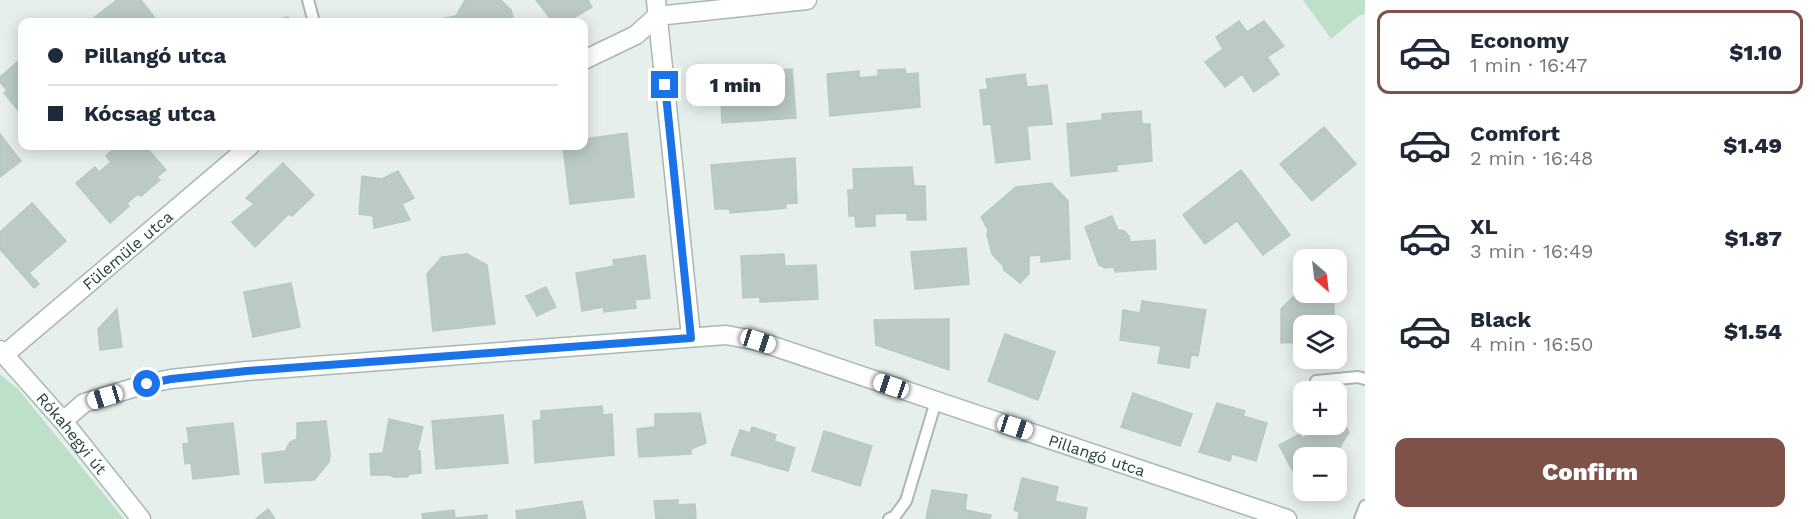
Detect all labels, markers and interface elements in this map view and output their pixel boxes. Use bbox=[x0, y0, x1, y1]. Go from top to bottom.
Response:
icon: car bbox=[1398, 25, 1452, 79]
text: Economy bbox=[1470, 28, 1569, 53]
text: $1.10 bbox=[1729, 40, 1782, 65]
text: Pillangó utca bbox=[84, 43, 226, 68]
text: 1 min · 16:47 bbox=[1470, 53, 1587, 77]
callout: 1 min bbox=[686, 64, 785, 106]
route end bbox=[651, 71, 678, 98]
text: 1 min bbox=[710, 73, 761, 97]
text: Kócsag utca bbox=[84, 101, 216, 126]
icon: car bbox=[1398, 118, 1452, 172]
text: Comfort bbox=[1470, 121, 1560, 146]
text: $1.49 bbox=[1723, 133, 1782, 158]
text: 2 min · 16:48 bbox=[1470, 146, 1593, 170]
street label: Fülemüle utca bbox=[79, 207, 177, 294]
icon: car bbox=[1398, 211, 1452, 265]
text: XL bbox=[1470, 214, 1498, 239]
text: $1.87 bbox=[1724, 226, 1782, 251]
text: 3 min · 16:49 bbox=[1470, 239, 1593, 263]
north arrow bbox=[1293, 249, 1347, 303]
map controls bbox=[1293, 249, 1347, 501]
icon: car bbox=[1398, 304, 1452, 358]
text: Black bbox=[1470, 307, 1531, 332]
button: layers bbox=[1293, 315, 1347, 369]
text: $1.54 bbox=[1724, 319, 1782, 344]
car bbox=[738, 327, 778, 355]
text: 4 min · 16:50 bbox=[1470, 332, 1594, 356]
route start bbox=[133, 370, 160, 397]
car bbox=[871, 372, 911, 400]
button: + bbox=[1293, 381, 1347, 435]
car bbox=[85, 383, 125, 411]
street label: Rókahegyi út bbox=[32, 389, 111, 478]
car bbox=[995, 413, 1035, 441]
street label: Pillangó utca bbox=[1046, 430, 1148, 481]
button: Confirm bbox=[1395, 438, 1785, 507]
button: − bbox=[1293, 447, 1347, 501]

